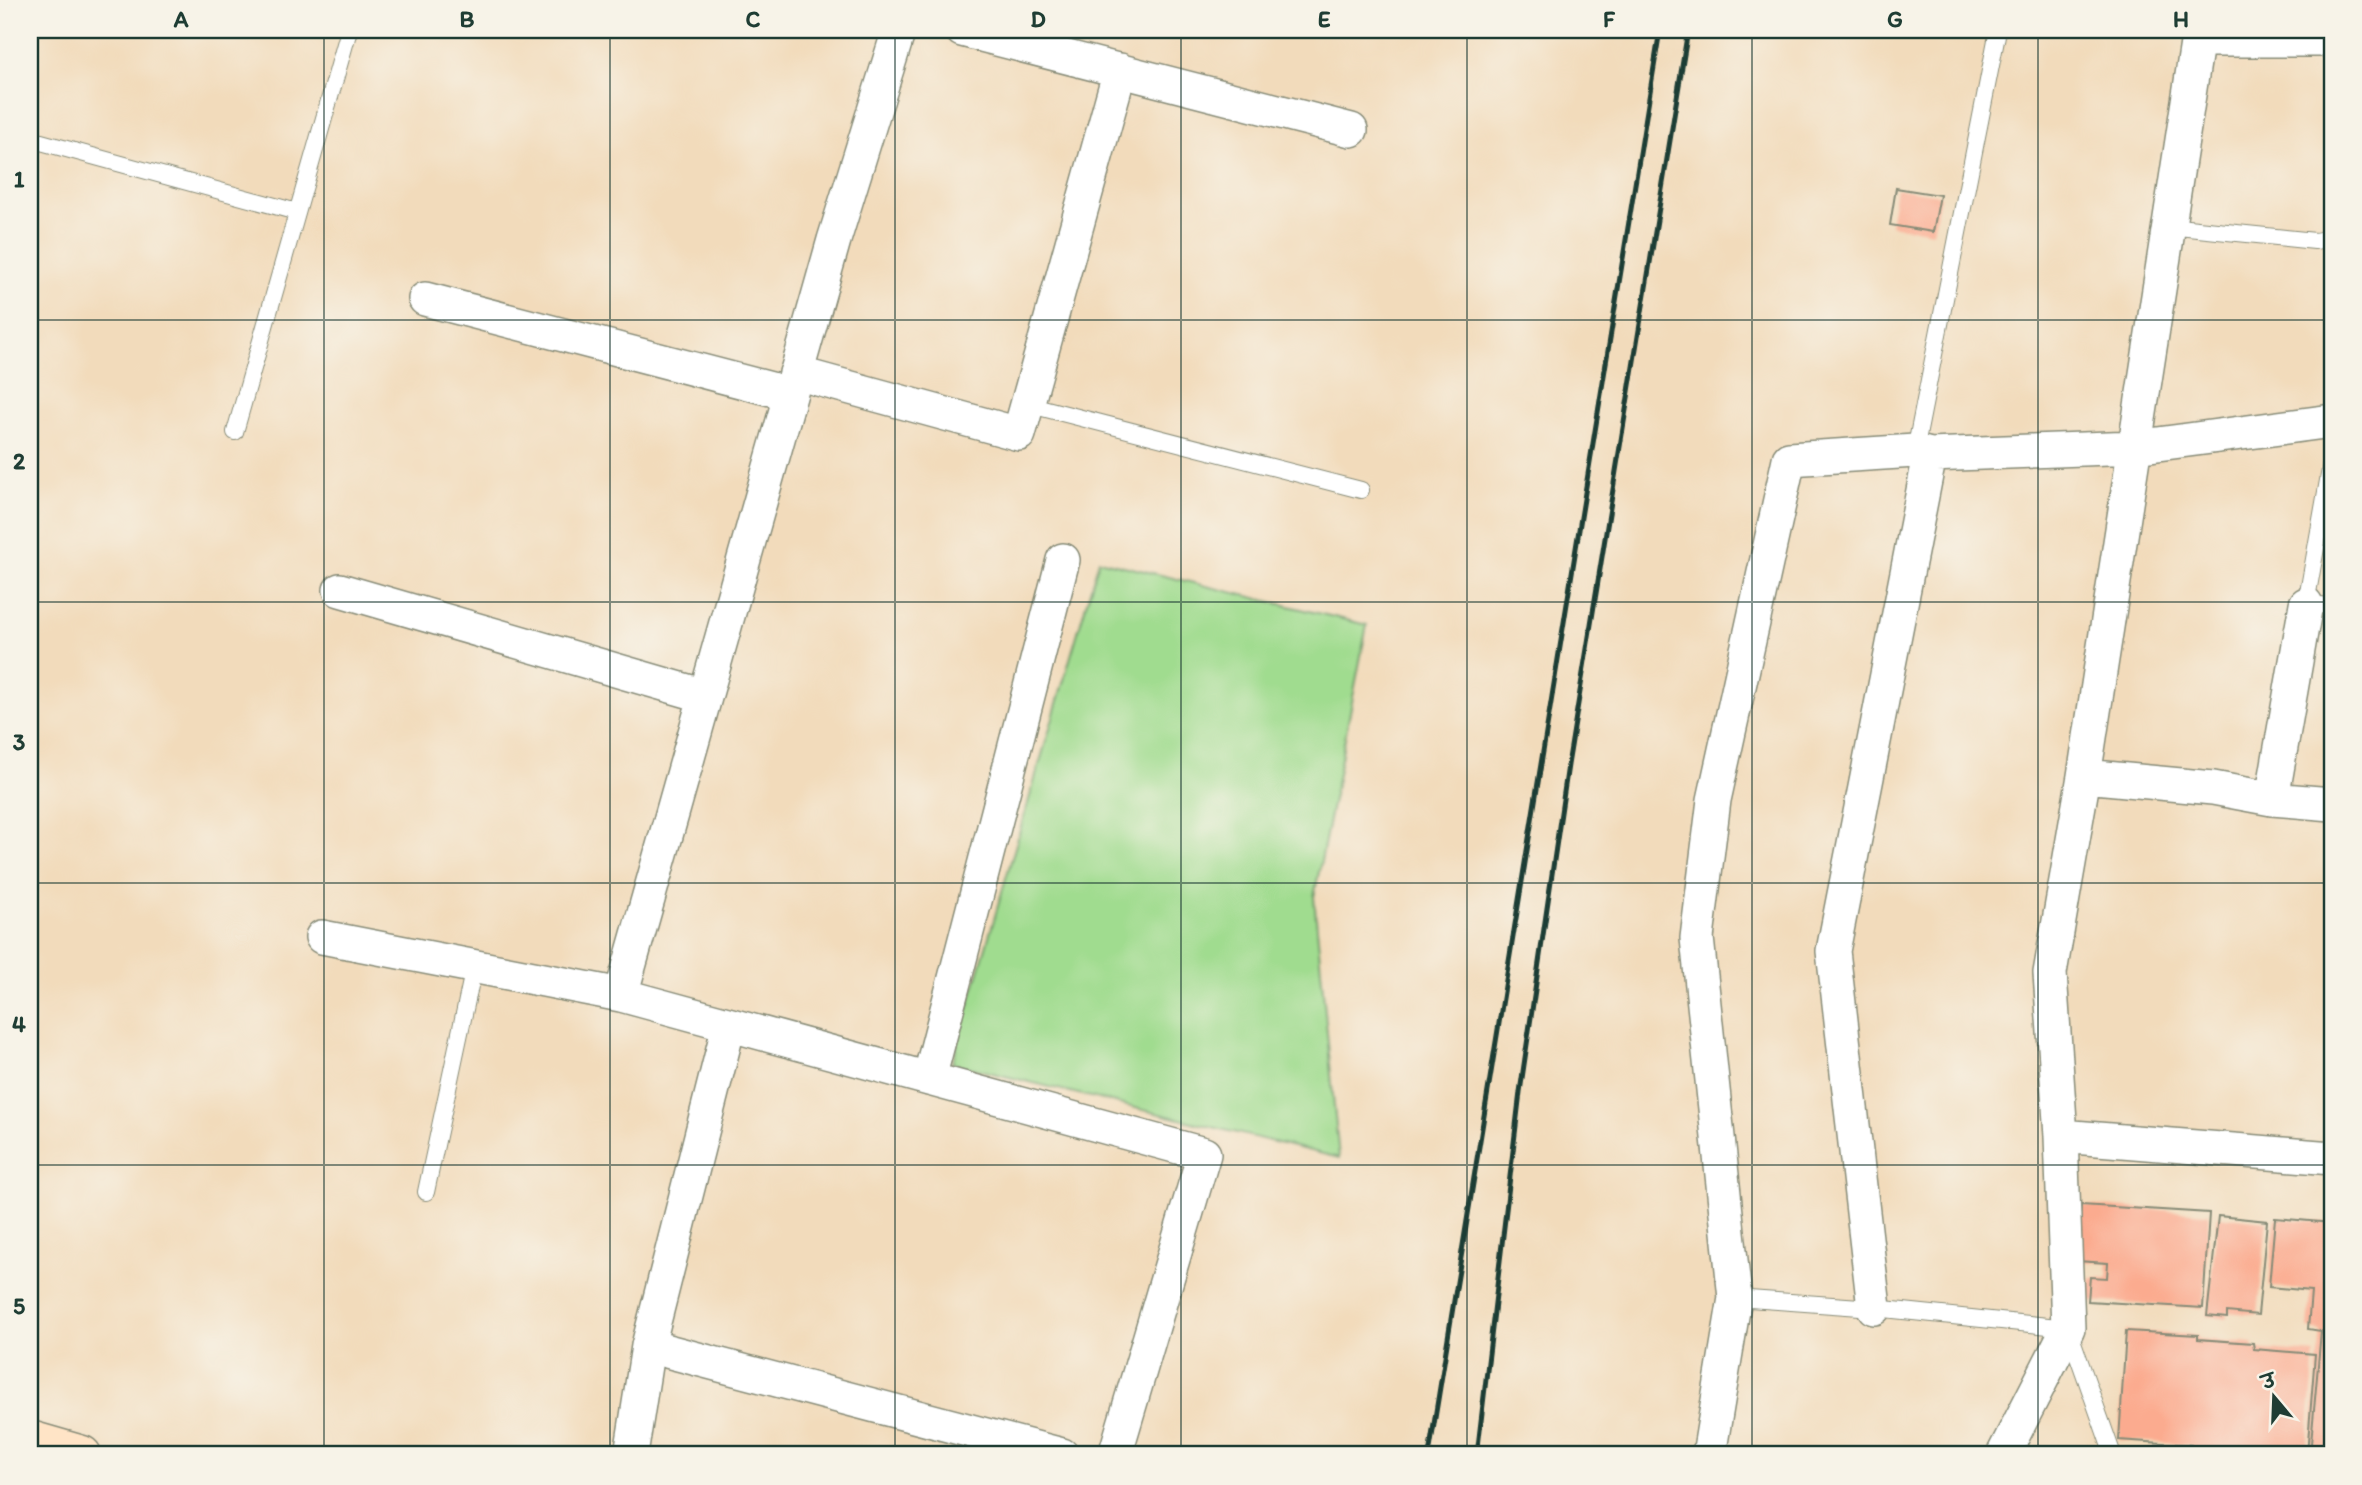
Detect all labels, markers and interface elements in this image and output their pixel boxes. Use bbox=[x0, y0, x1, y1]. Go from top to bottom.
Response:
text: A bbox=[173, 5, 189, 33]
text: B bbox=[460, 5, 475, 33]
text: C bbox=[746, 5, 761, 33]
text: D bbox=[1030, 5, 1046, 33]
text: E bbox=[1318, 5, 1331, 33]
text: F bbox=[1603, 5, 1616, 33]
text: G bbox=[1887, 5, 1903, 33]
text: H bbox=[2173, 5, 2189, 33]
text: 1 bbox=[14, 165, 25, 193]
text: 2 bbox=[13, 447, 26, 475]
text: 3 bbox=[13, 728, 26, 756]
text: 4 bbox=[12, 1010, 26, 1038]
text: 5 bbox=[13, 1292, 25, 1320]
north arrow bbox=[2240, 1362, 2310, 1432]
text: उ bbox=[2257, 1368, 2281, 1395]

